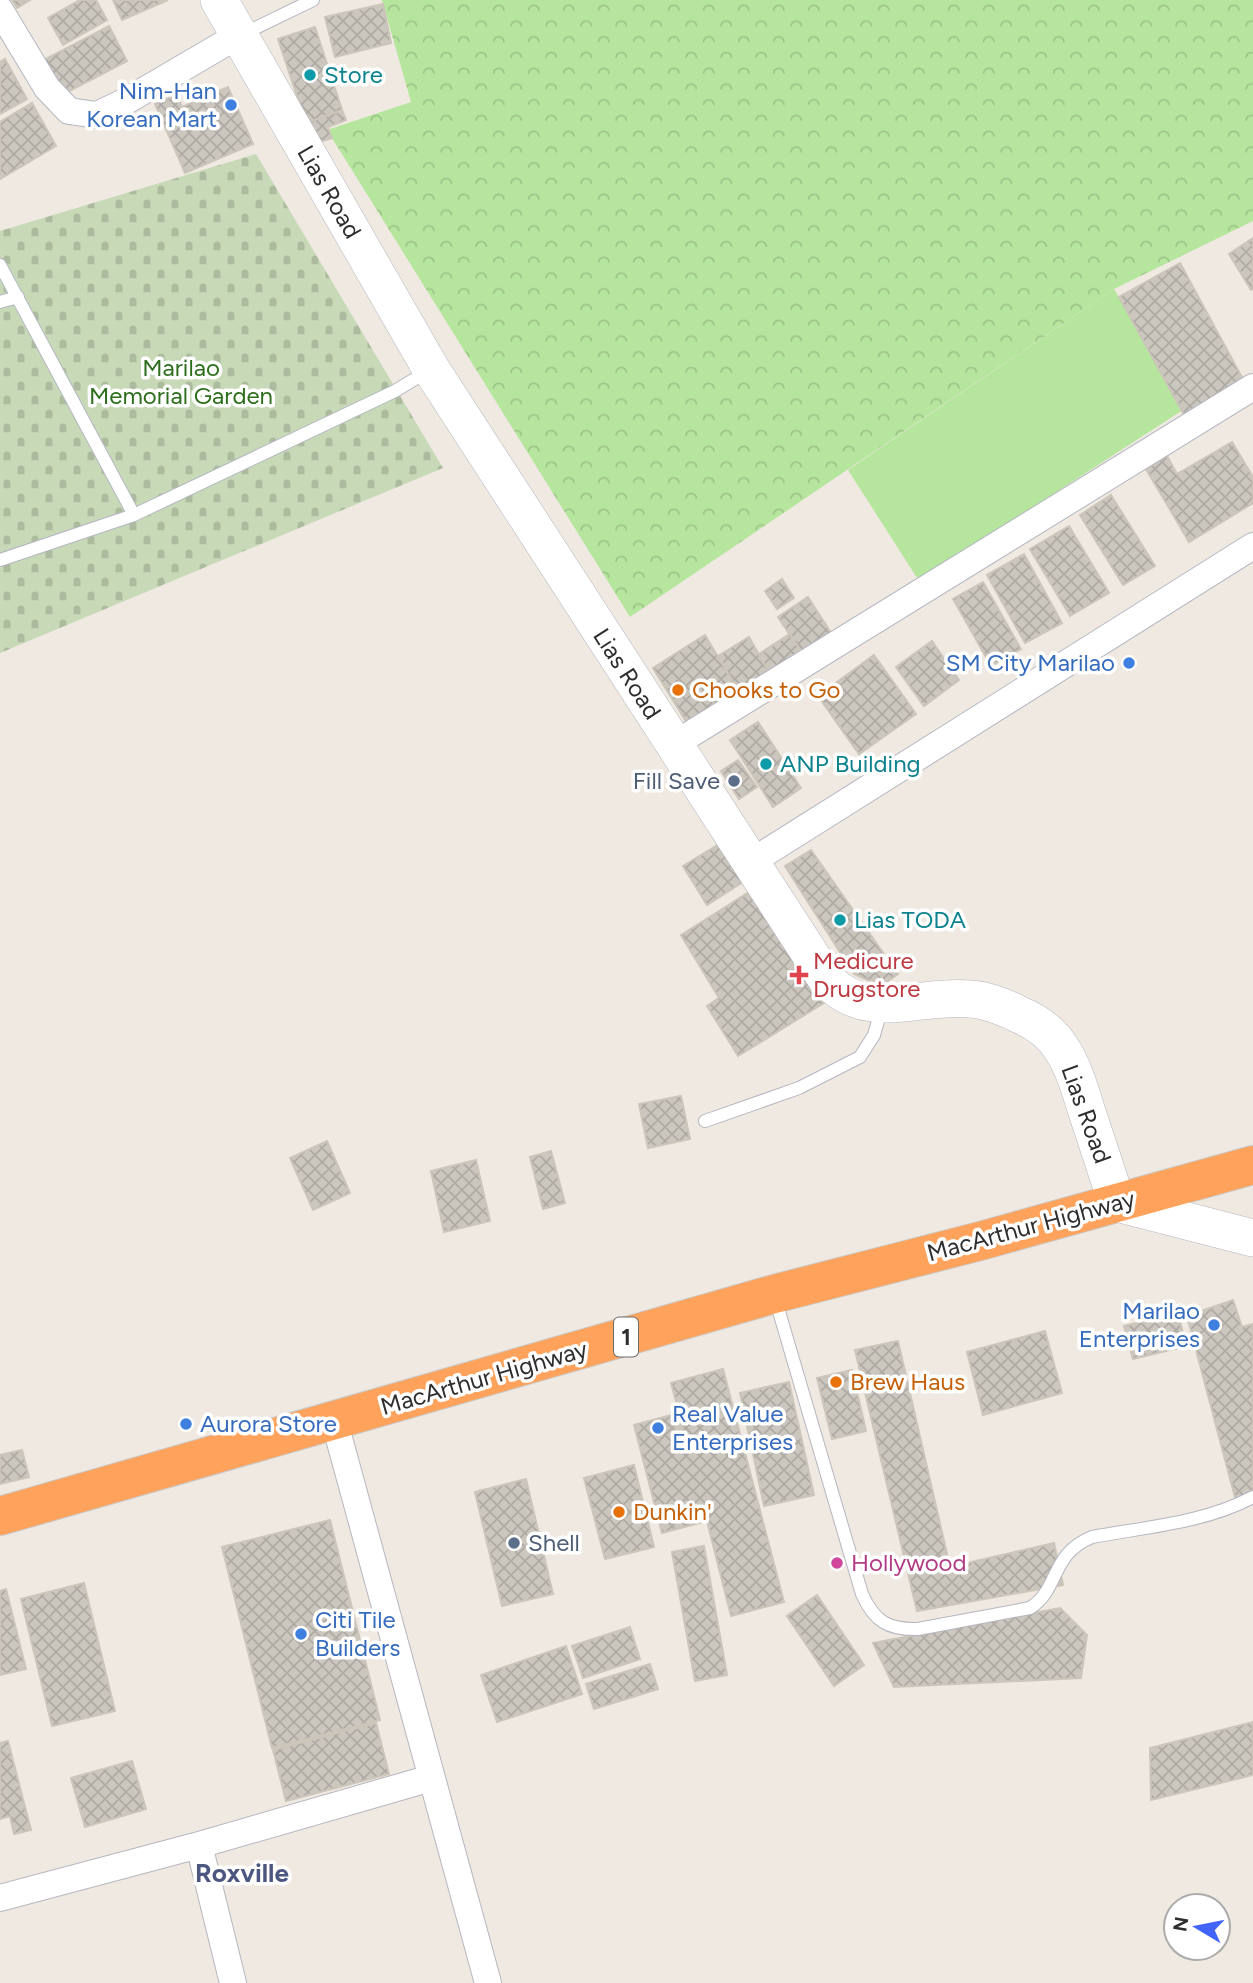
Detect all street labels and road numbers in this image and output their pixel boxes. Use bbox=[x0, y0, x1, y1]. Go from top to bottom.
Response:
street label: Lias Road bbox=[291, 140, 368, 243]
street label: Lias Road bbox=[587, 623, 668, 725]
street label: Lias Road bbox=[1055, 1061, 1118, 1167]
street label: MacArthur Highway bbox=[924, 1184, 1138, 1267]
road number: 1 bbox=[614, 1318, 638, 1356]
street label: MacArthur Highway bbox=[377, 1334, 591, 1421]

